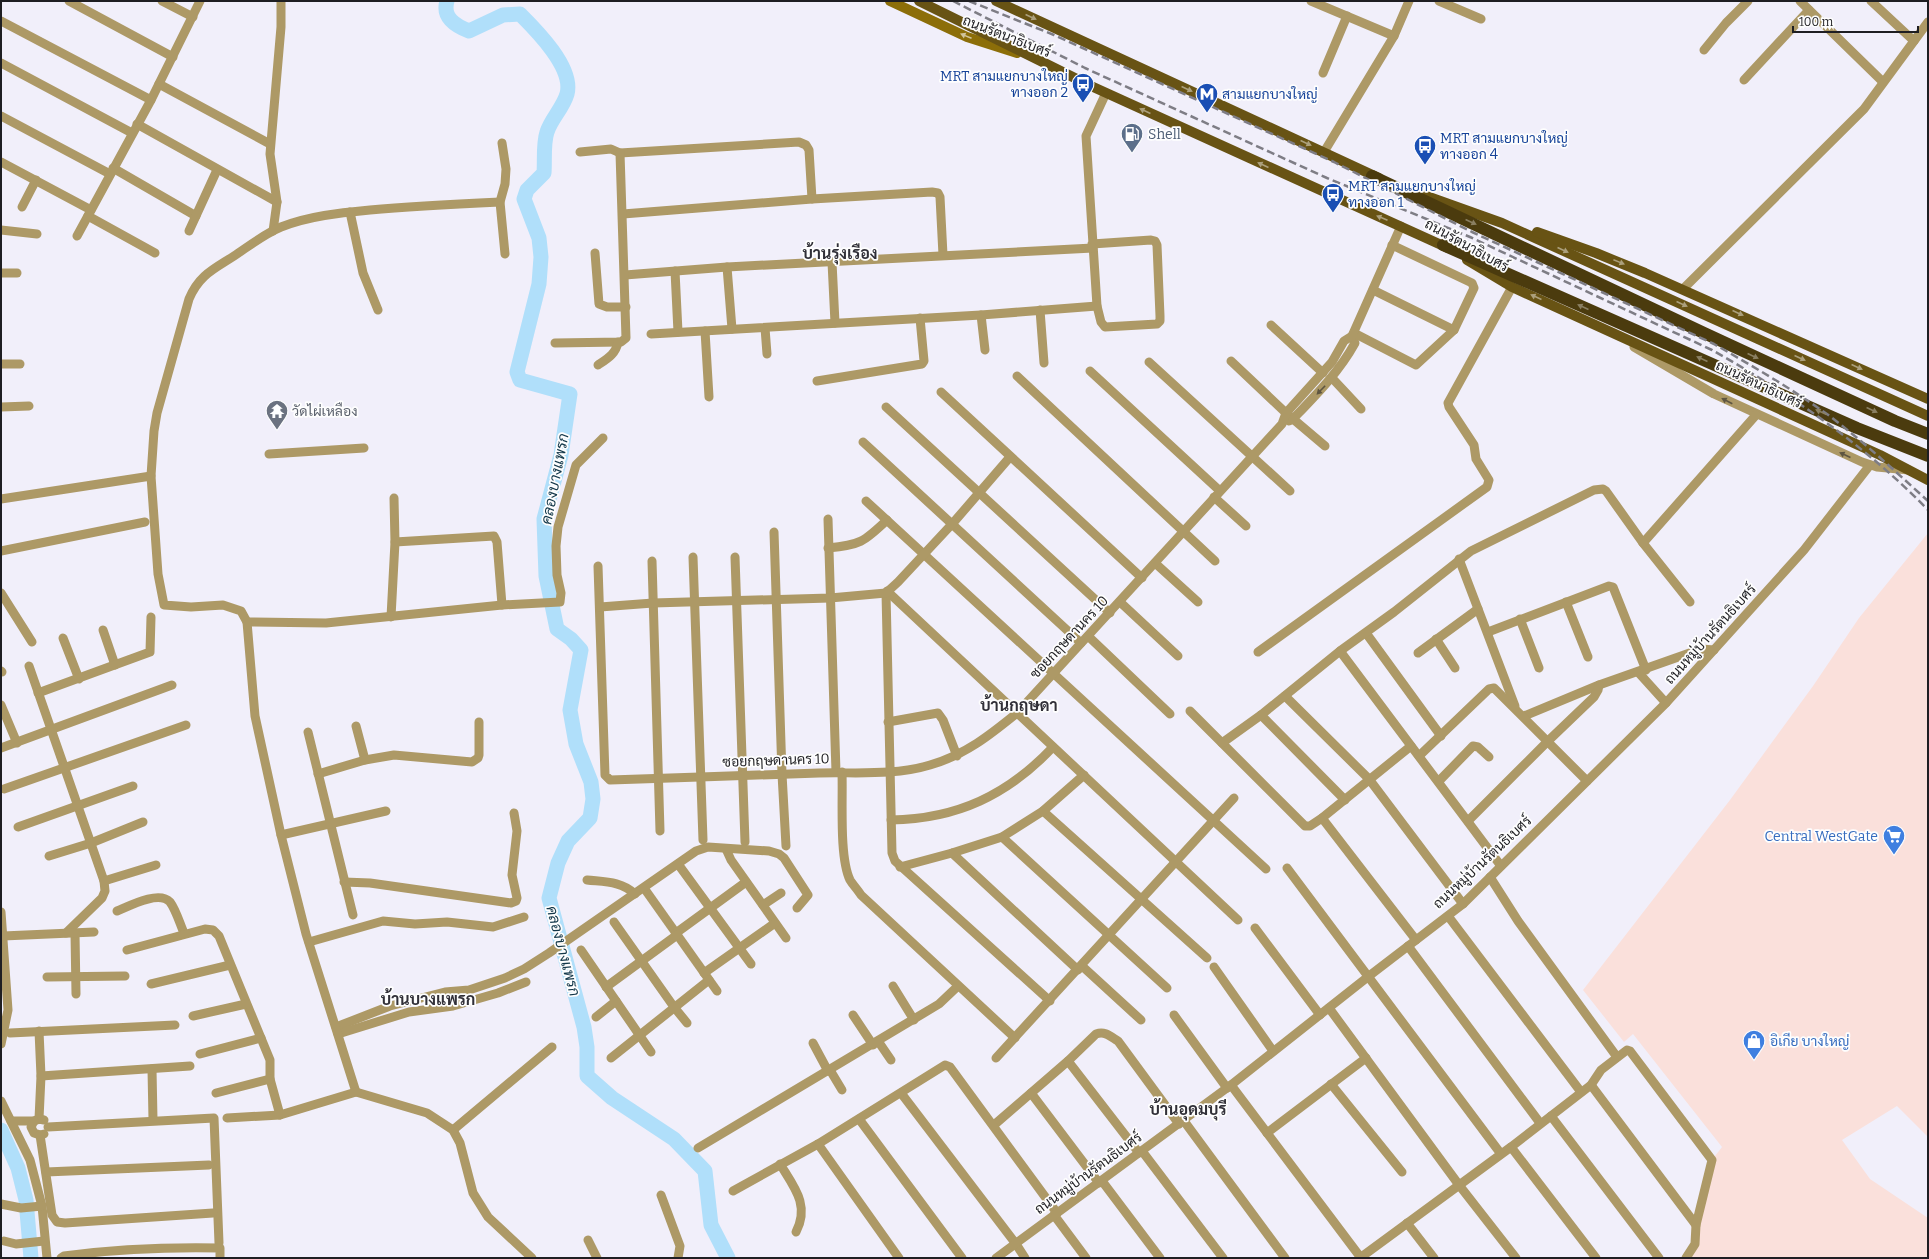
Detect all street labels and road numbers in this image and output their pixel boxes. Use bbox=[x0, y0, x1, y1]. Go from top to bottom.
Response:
street label: ถนนรัตนาธิเบศร์ bbox=[960, 11, 1054, 61]
street label: ถนนรัตนาธิเบศร์ bbox=[1422, 215, 1512, 276]
street label: ถนนรัตนาธิเบศร์ bbox=[1713, 356, 1805, 412]
street label: ถนนหมู่บ้านรัตนธิเบศร์ bbox=[1660, 580, 1761, 688]
street label: ซอยกฤษดานคร 10 bbox=[1027, 592, 1112, 682]
street label: ซอยกฤษดานคร 10 bbox=[722, 750, 830, 771]
street label: ถนนหมู่บ้านรัตนธิเบศร์ bbox=[1429, 811, 1536, 913]
street label: ถนนหมู่บ้านรัตนธิเบศร์ bbox=[1031, 1128, 1146, 1219]

